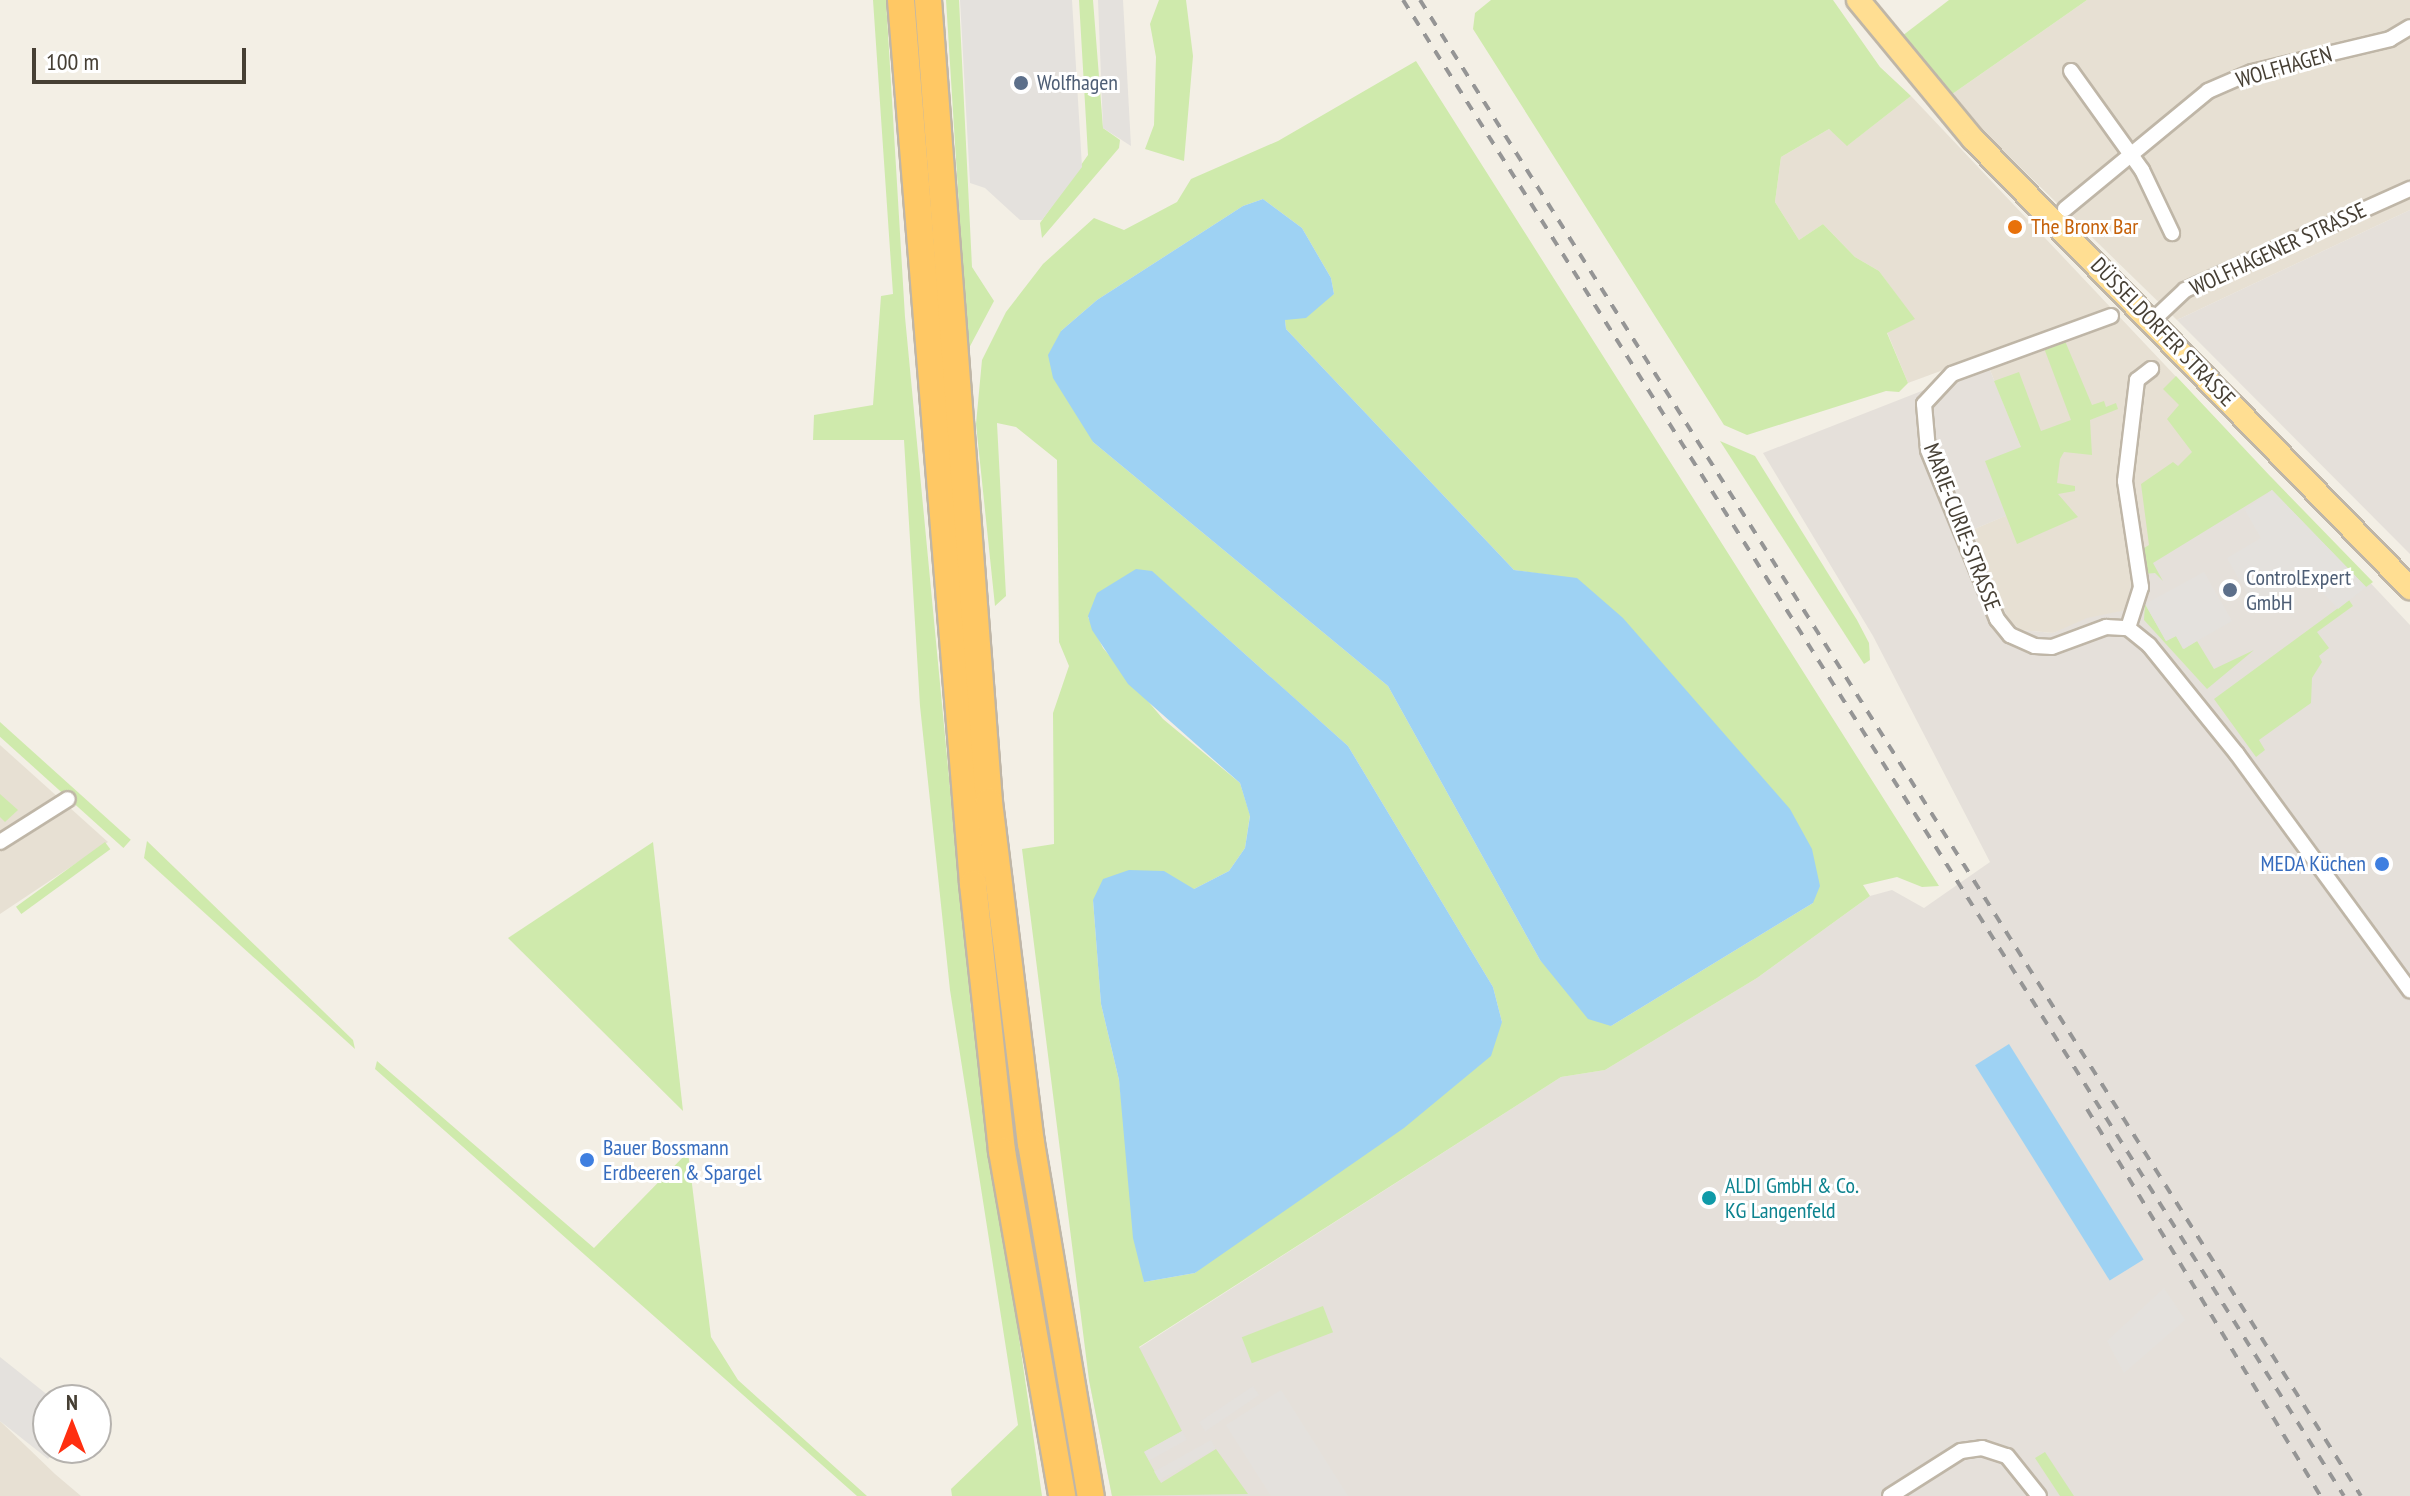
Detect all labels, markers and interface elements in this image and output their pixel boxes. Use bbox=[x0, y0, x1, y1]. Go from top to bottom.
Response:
scale bar bbox=[36, 32, 250, 82]
street label: WOLFHAGEN bbox=[2233, 41, 2335, 93]
text: 100 m bbox=[46, 46, 99, 77]
place label: Wolfhagen bbox=[1037, 70, 1118, 96]
marker: Wolfhagen bbox=[1012, 74, 1030, 92]
street label: WOLFHAGENER STRASSE bbox=[2186, 197, 2370, 301]
place label: The Bronx Bar bbox=[2031, 214, 2139, 240]
marker: The Bronx Bar bbox=[2006, 218, 2024, 236]
street label: DÜSSELDORFER STRASSE bbox=[2085, 252, 2241, 412]
street label: MARIE-CURIE-STRASSE bbox=[1918, 440, 2006, 614]
place label: ControlExpert GmbH bbox=[2246, 564, 2351, 616]
marker: ControlExpert GmbH bbox=[2221, 581, 2239, 599]
place label: MEDA Küchen bbox=[2260, 851, 2366, 877]
marker: MEDA Küchen bbox=[2373, 855, 2391, 873]
place label: Bauer Bossmann Erdbeeren & Spargel bbox=[603, 1134, 762, 1186]
marker: Bauer Bossmann Erdbeeren & Spargel bbox=[578, 1151, 596, 1169]
place label: ALDI GmbH & Co. KG Langenfeld bbox=[1725, 1172, 1859, 1224]
marker: ALDI GmbH & Co. KG Langenfeld bbox=[1700, 1189, 1718, 1207]
north arrow bbox=[32, 1384, 112, 1464]
text: N bbox=[66, 1388, 78, 1416]

